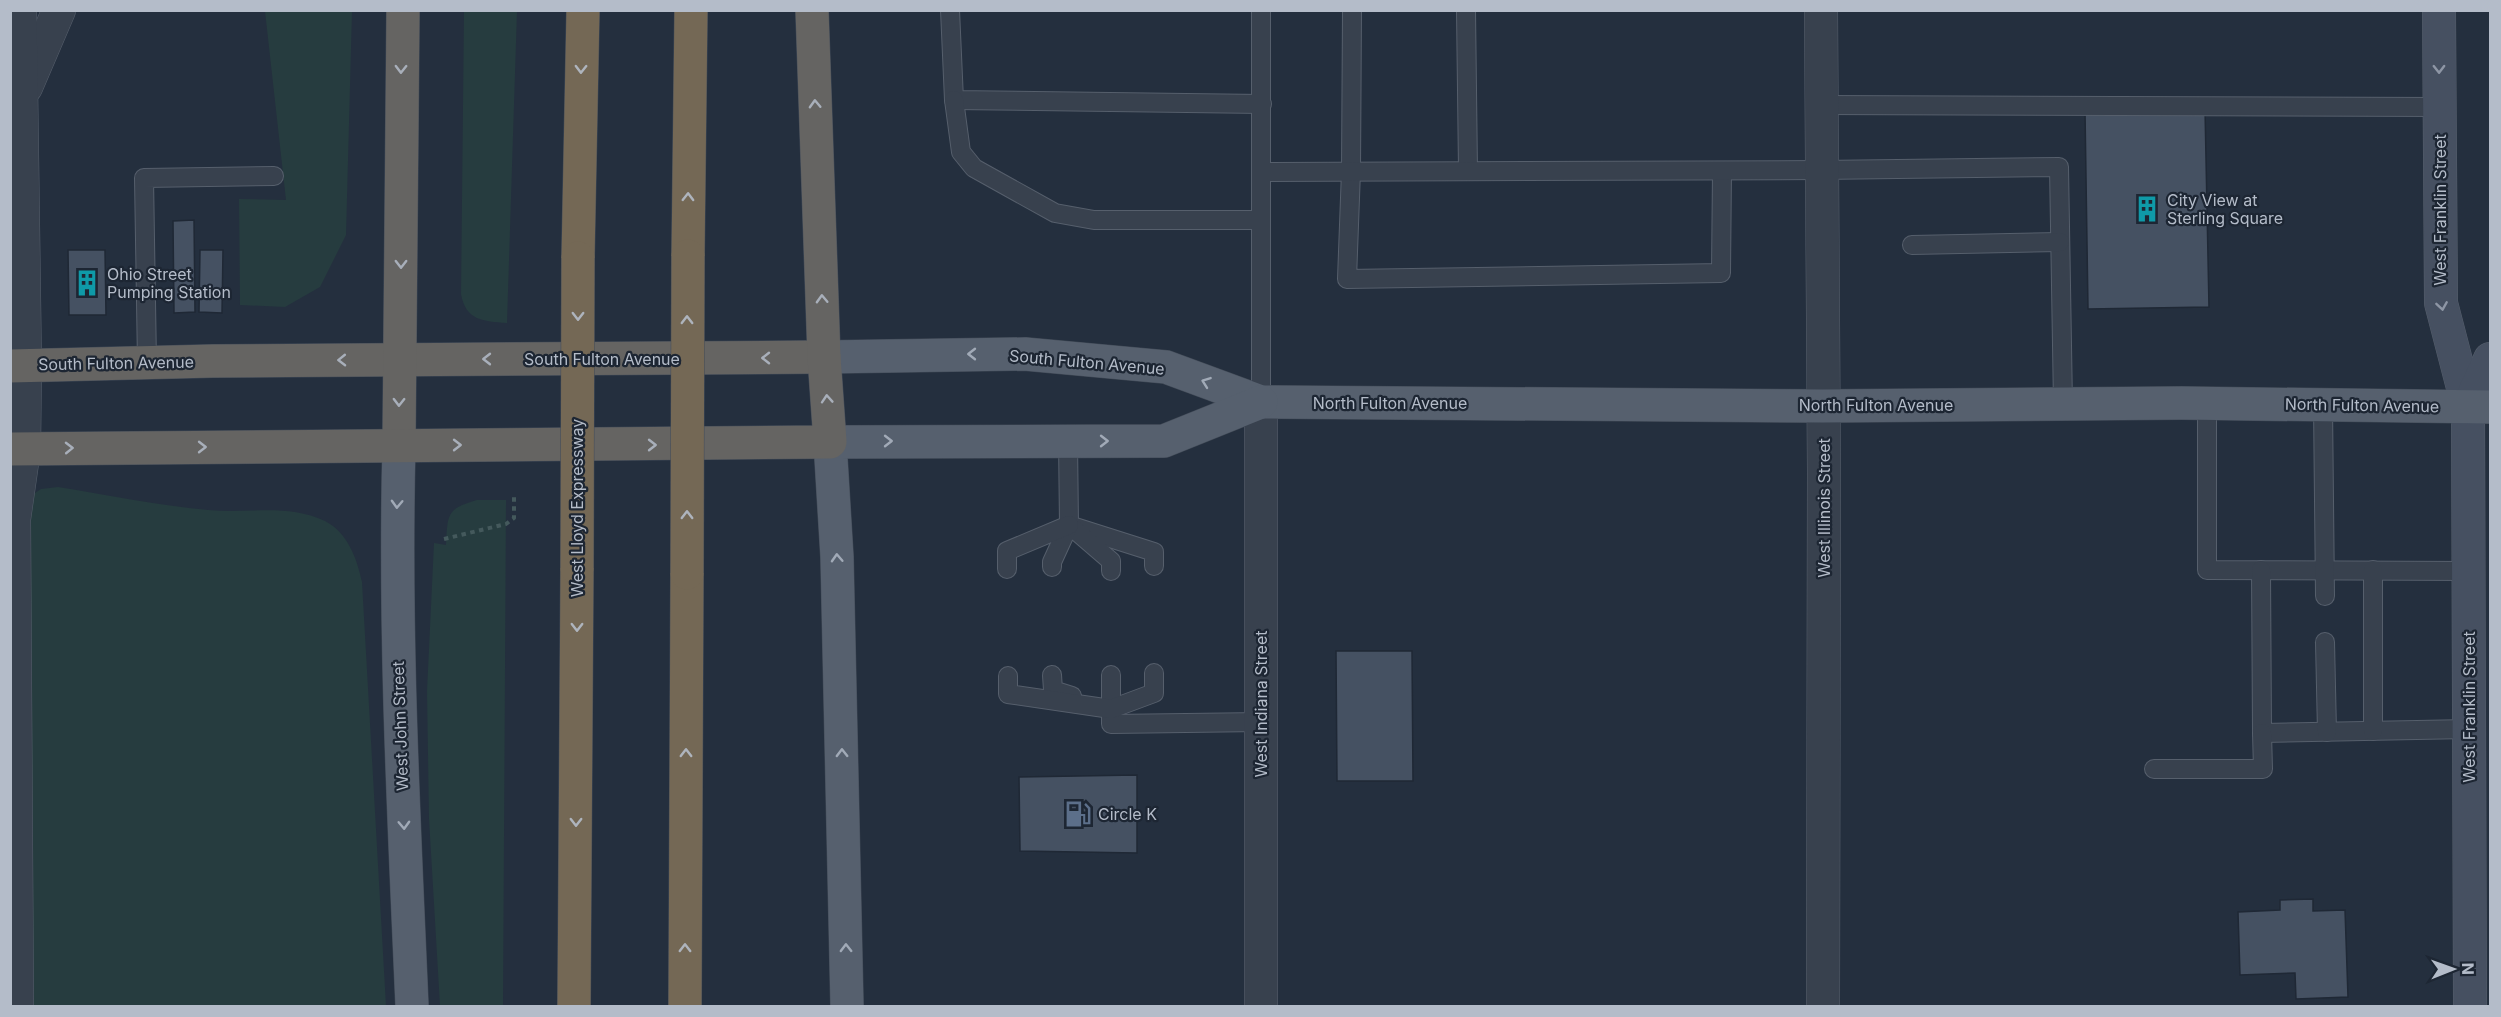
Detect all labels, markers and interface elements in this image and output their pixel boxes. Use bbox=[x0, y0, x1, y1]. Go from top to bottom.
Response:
one-way arrow bbox=[395, 64, 408, 73]
one-way arrow bbox=[575, 64, 588, 73]
one-way arrow bbox=[2433, 64, 2446, 73]
one-way arrow bbox=[809, 99, 821, 108]
street label: West Franklin Street bbox=[2430, 134, 2450, 286]
place label: City View at Sterling Square bbox=[2167, 190, 2283, 228]
one-way arrow bbox=[682, 193, 694, 202]
building icon: City View at Sterling Square bbox=[2132, 194, 2162, 224]
one-way arrow bbox=[395, 259, 407, 268]
place label: Ohio Street Pumping Station bbox=[107, 264, 231, 302]
building icon: Ohio Street Pumping Station bbox=[72, 268, 102, 298]
one-way arrow bbox=[815, 294, 828, 303]
one-way arrow bbox=[2436, 301, 2448, 310]
one-way arrow bbox=[572, 312, 584, 321]
one-way arrow bbox=[681, 315, 694, 324]
street label: South Fulton Avenue bbox=[1009, 345, 1165, 379]
one-way arrow bbox=[968, 348, 977, 360]
street label: South Fulton Avenue bbox=[524, 349, 680, 369]
one-way arrow bbox=[761, 351, 770, 364]
street label: South Fulton Avenue bbox=[38, 352, 194, 374]
one-way arrow bbox=[482, 353, 491, 365]
one-way arrow bbox=[337, 354, 346, 366]
one-way arrow bbox=[1201, 376, 1212, 389]
street label: North Fulton Avenue bbox=[1313, 393, 1467, 413]
street label: North Fulton Avenue bbox=[2285, 394, 2439, 416]
one-way arrow bbox=[820, 395, 833, 404]
street label: North Fulton Avenue bbox=[1799, 395, 1953, 415]
one-way arrow bbox=[393, 398, 406, 407]
street label: West Lloyd Expressway bbox=[567, 419, 587, 597]
one-way arrow bbox=[884, 435, 893, 448]
one-way arrow bbox=[1100, 435, 1109, 447]
one-way arrow bbox=[648, 438, 657, 451]
street label: West Illinois Street bbox=[1814, 438, 1834, 578]
one-way arrow bbox=[453, 439, 462, 451]
one-way arrow bbox=[197, 441, 206, 453]
one-way arrow bbox=[64, 442, 73, 454]
one-way arrow bbox=[391, 499, 403, 508]
one-way arrow bbox=[681, 510, 693, 519]
one-way arrow bbox=[830, 554, 843, 563]
one-way arrow bbox=[571, 622, 583, 631]
street label: West Indiana Street bbox=[1251, 631, 1271, 777]
street label: West Franklin Street bbox=[2459, 631, 2479, 783]
street label: West John Street bbox=[388, 661, 412, 791]
one-way arrow bbox=[680, 749, 692, 758]
one-way arrow bbox=[836, 749, 848, 758]
fuel station icon: Circle K bbox=[1063, 799, 1093, 829]
place label: Circle K bbox=[1098, 804, 1157, 824]
one-way arrow bbox=[570, 817, 582, 826]
one-way arrow bbox=[397, 820, 410, 829]
north arrow bbox=[2423, 939, 2483, 999]
one-way arrow bbox=[679, 944, 691, 953]
one-way arrow bbox=[840, 944, 852, 953]
text: N bbox=[2458, 962, 2478, 975]

